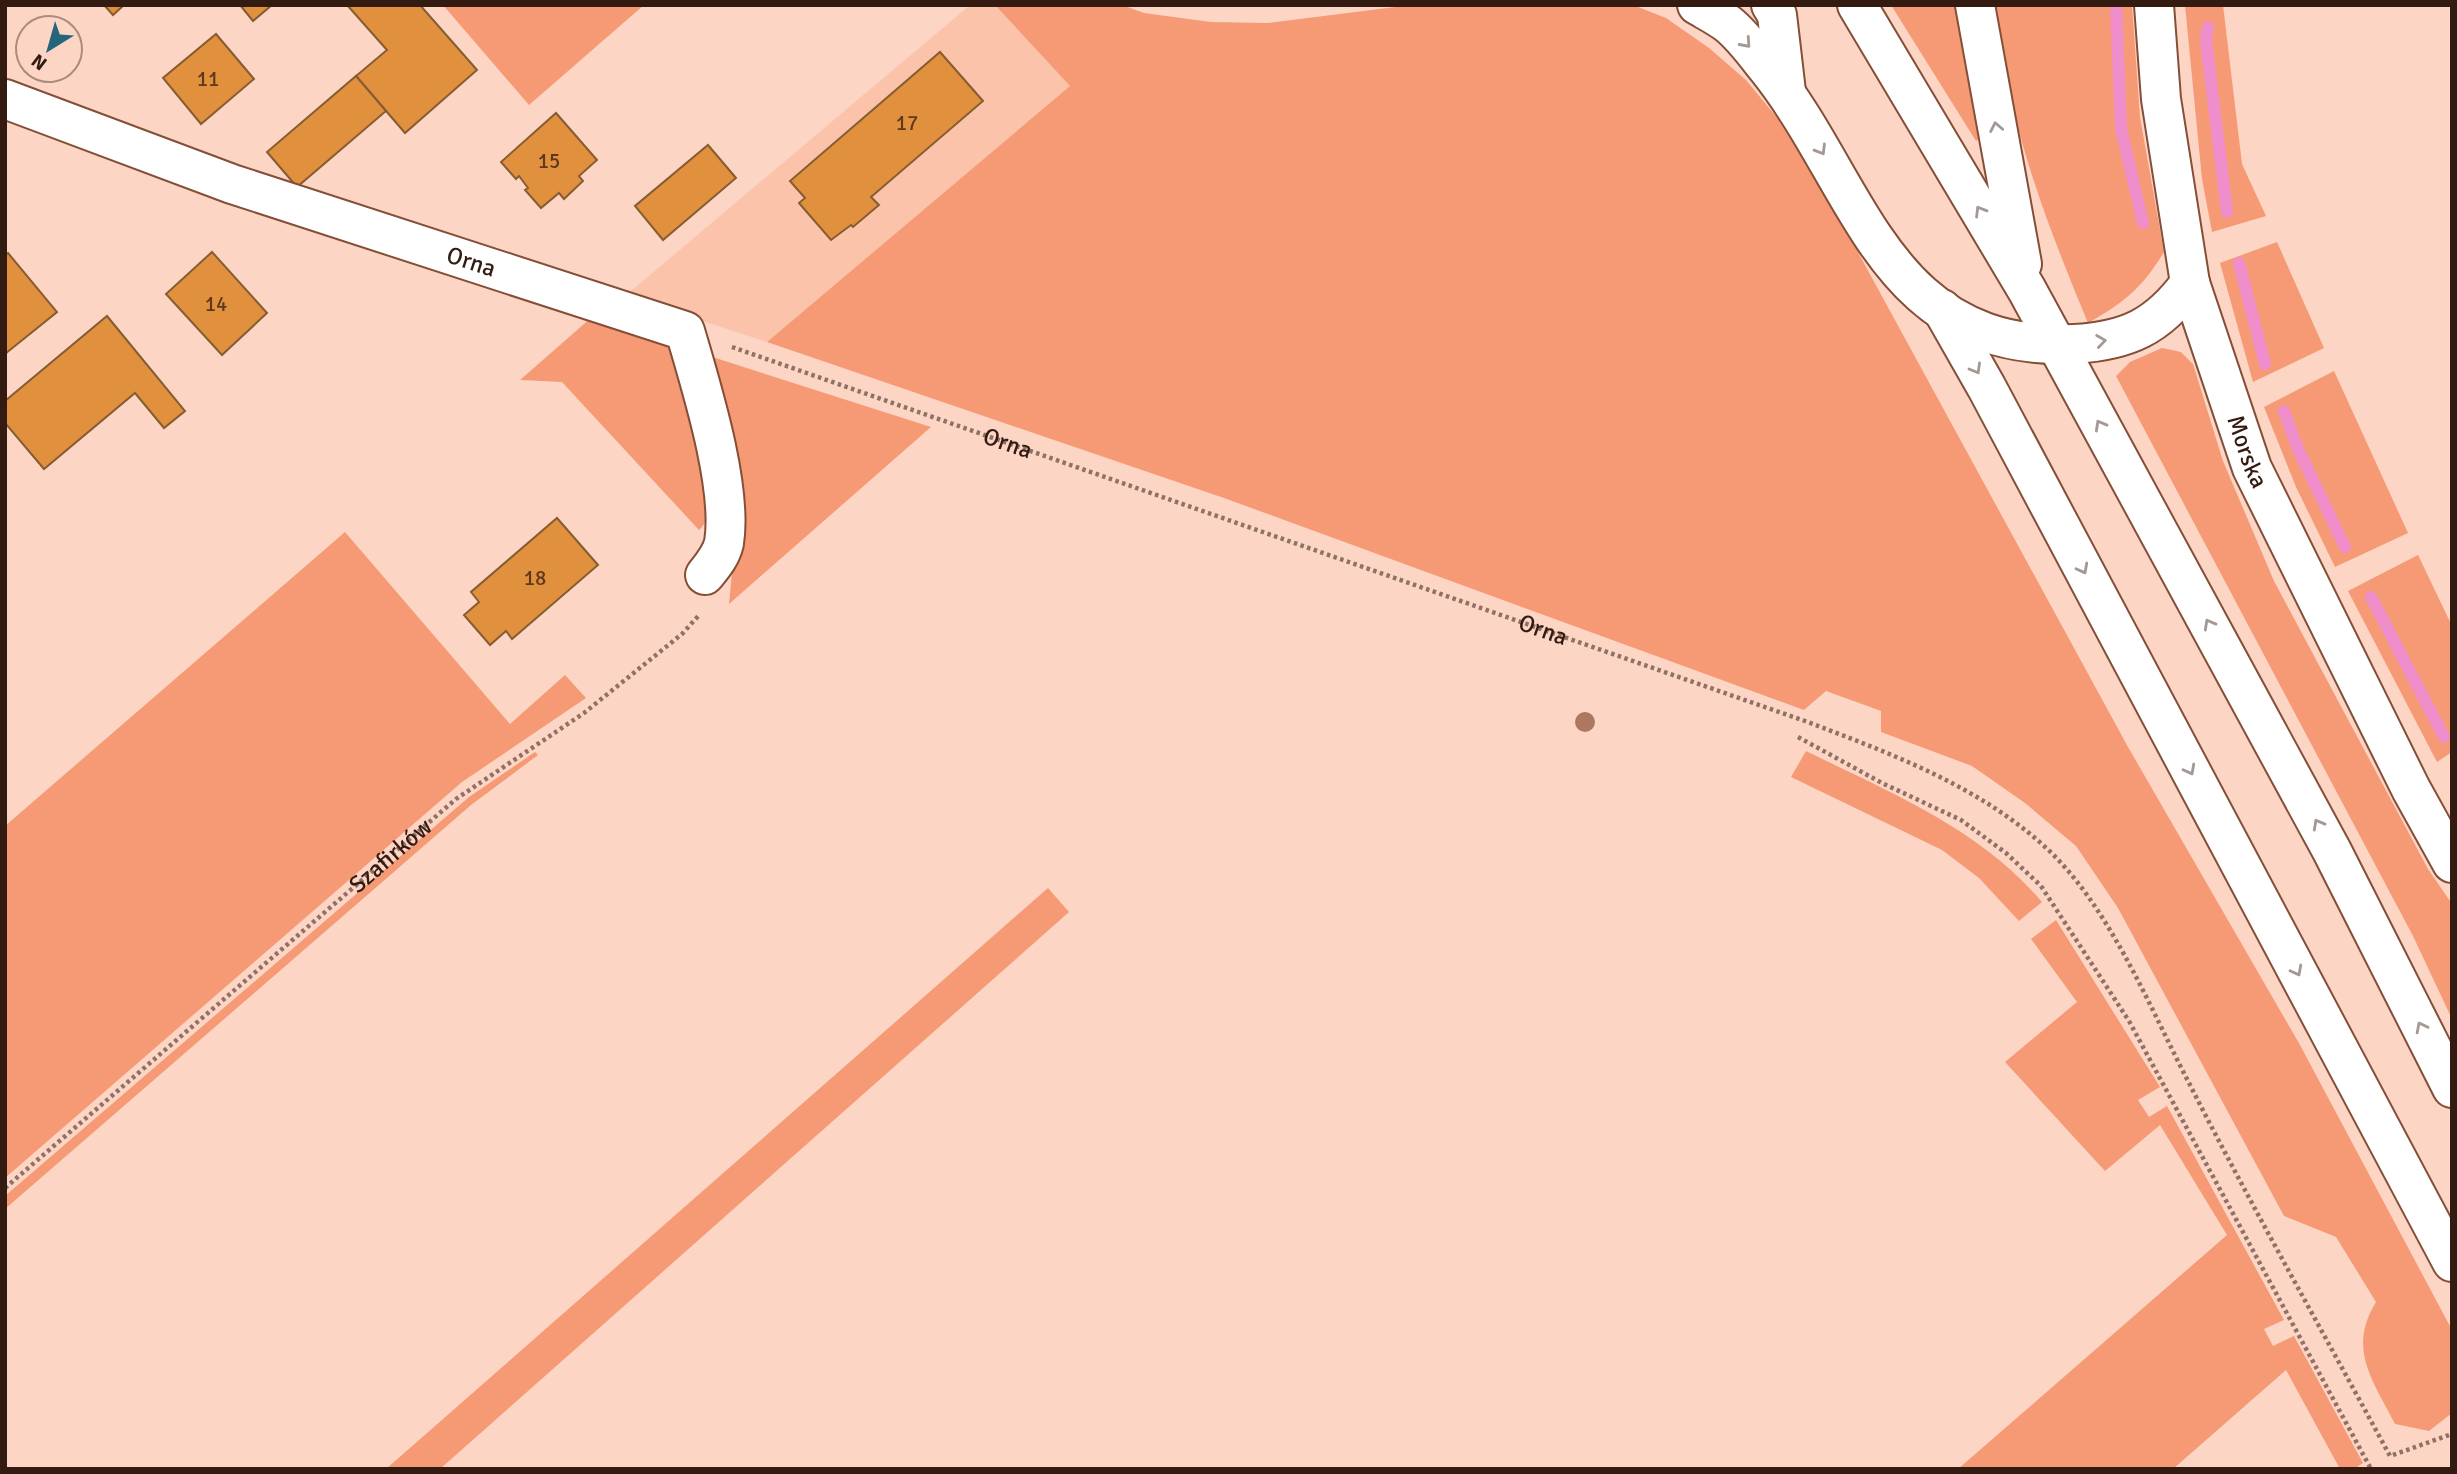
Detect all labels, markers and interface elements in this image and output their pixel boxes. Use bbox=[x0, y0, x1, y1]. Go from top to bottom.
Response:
north arrow bbox=[14, 14, 84, 84]
one-way arrow bbox=[1737, 35, 1750, 48]
text: N bbox=[27, 48, 52, 75]
house number: 11 bbox=[197, 66, 219, 92]
house number: 17 bbox=[896, 110, 918, 136]
one-way arrow bbox=[1989, 121, 2004, 133]
one-way arrow bbox=[1812, 143, 1825, 156]
house number: 15 bbox=[538, 148, 560, 174]
one-way arrow bbox=[1975, 205, 1988, 218]
street label: Orna bbox=[443, 240, 500, 284]
house number: 14 bbox=[205, 291, 227, 317]
one-way arrow bbox=[2095, 334, 2107, 349]
one-way arrow bbox=[1968, 361, 1981, 374]
street label: Morska bbox=[2220, 411, 2275, 493]
one-way arrow bbox=[2095, 419, 2108, 432]
street label: Orna bbox=[979, 421, 1036, 465]
one-way arrow bbox=[2075, 562, 2089, 574]
house number: 18 bbox=[524, 565, 546, 591]
street label: Orna bbox=[1515, 607, 1572, 652]
one-way arrow bbox=[2204, 619, 2217, 632]
one-way arrow bbox=[2182, 763, 2195, 775]
street label: Szafirków bbox=[343, 812, 438, 900]
one-way arrow bbox=[2313, 819, 2326, 831]
one-way arrow bbox=[2289, 964, 2302, 976]
one-way arrow bbox=[2416, 1022, 2430, 1034]

